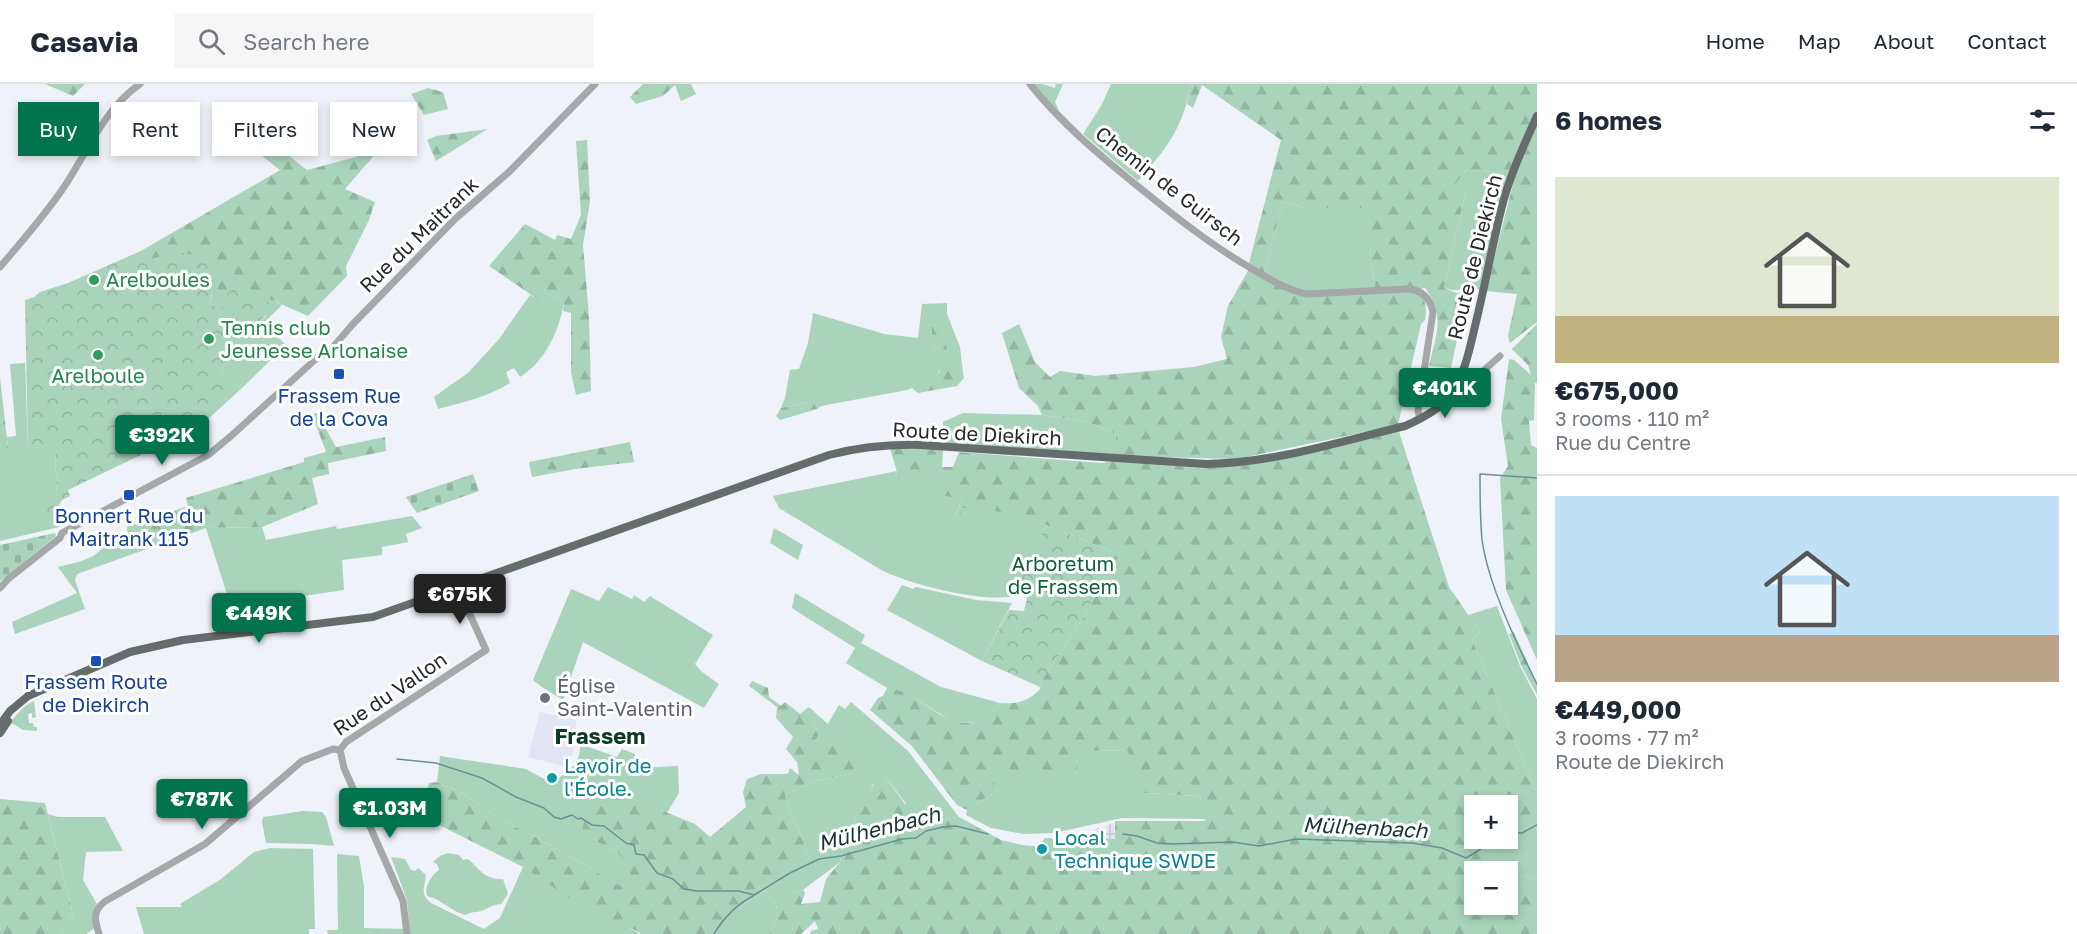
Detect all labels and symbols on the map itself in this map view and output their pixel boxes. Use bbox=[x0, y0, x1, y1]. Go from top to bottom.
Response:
street label: Chemin de Guirsch bbox=[1091, 120, 1248, 250]
street label: Rue du Maitrank bbox=[354, 172, 483, 297]
street label: Route de Diekirch bbox=[1442, 172, 1506, 342]
place label: Arelboules bbox=[106, 267, 210, 291]
marker: Arelboules bbox=[87, 273, 101, 287]
place label: Tennis club Jeunesse Arlonaise bbox=[221, 315, 408, 362]
marker: Tennis club Jeunesse Arlonaise bbox=[202, 332, 216, 346]
marker: Arelboule bbox=[91, 348, 105, 362]
place label: Arelboule bbox=[51, 363, 145, 387]
marker: Frassem Rue de la Cova bbox=[332, 367, 346, 381]
pin: €401K bbox=[1403, 368, 1487, 419]
place label: Frassem Rue de la Cova bbox=[277, 383, 401, 430]
pin: €392K bbox=[120, 415, 204, 466]
street label: Route de Diekirch bbox=[892, 417, 1062, 449]
marker: Bonnert Rue du Maitrank 115 bbox=[122, 488, 136, 502]
place label: Bonnert Rue du Maitrank 115 bbox=[54, 503, 204, 550]
park label: Arboretum de Frassem bbox=[1008, 551, 1118, 598]
pin: €675K bbox=[418, 574, 502, 625]
pin: €449K bbox=[217, 593, 301, 644]
street label: Rue du Vallon bbox=[328, 646, 451, 740]
marker: Frassem Route de Diekirch bbox=[89, 654, 103, 668]
place label: Frassem Route de Diekirch bbox=[24, 669, 168, 716]
place label: Église Saint-Valentin bbox=[557, 673, 693, 720]
marker: Église Saint-Valentin bbox=[538, 691, 552, 705]
district label: Frassem bbox=[555, 722, 645, 749]
place label: Lavoir de l'École. bbox=[564, 753, 651, 800]
marker: Lavoir de l'École. bbox=[545, 771, 559, 785]
pin: €787K bbox=[160, 779, 244, 830]
pin: €1.03M bbox=[341, 788, 439, 839]
water label: Mülhenbach bbox=[815, 800, 943, 856]
water label: Mülhenbach bbox=[1302, 811, 1429, 843]
place label: Local Technique SWDE bbox=[1054, 825, 1216, 872]
marker: Local Technique SWDE bbox=[1035, 842, 1049, 856]

